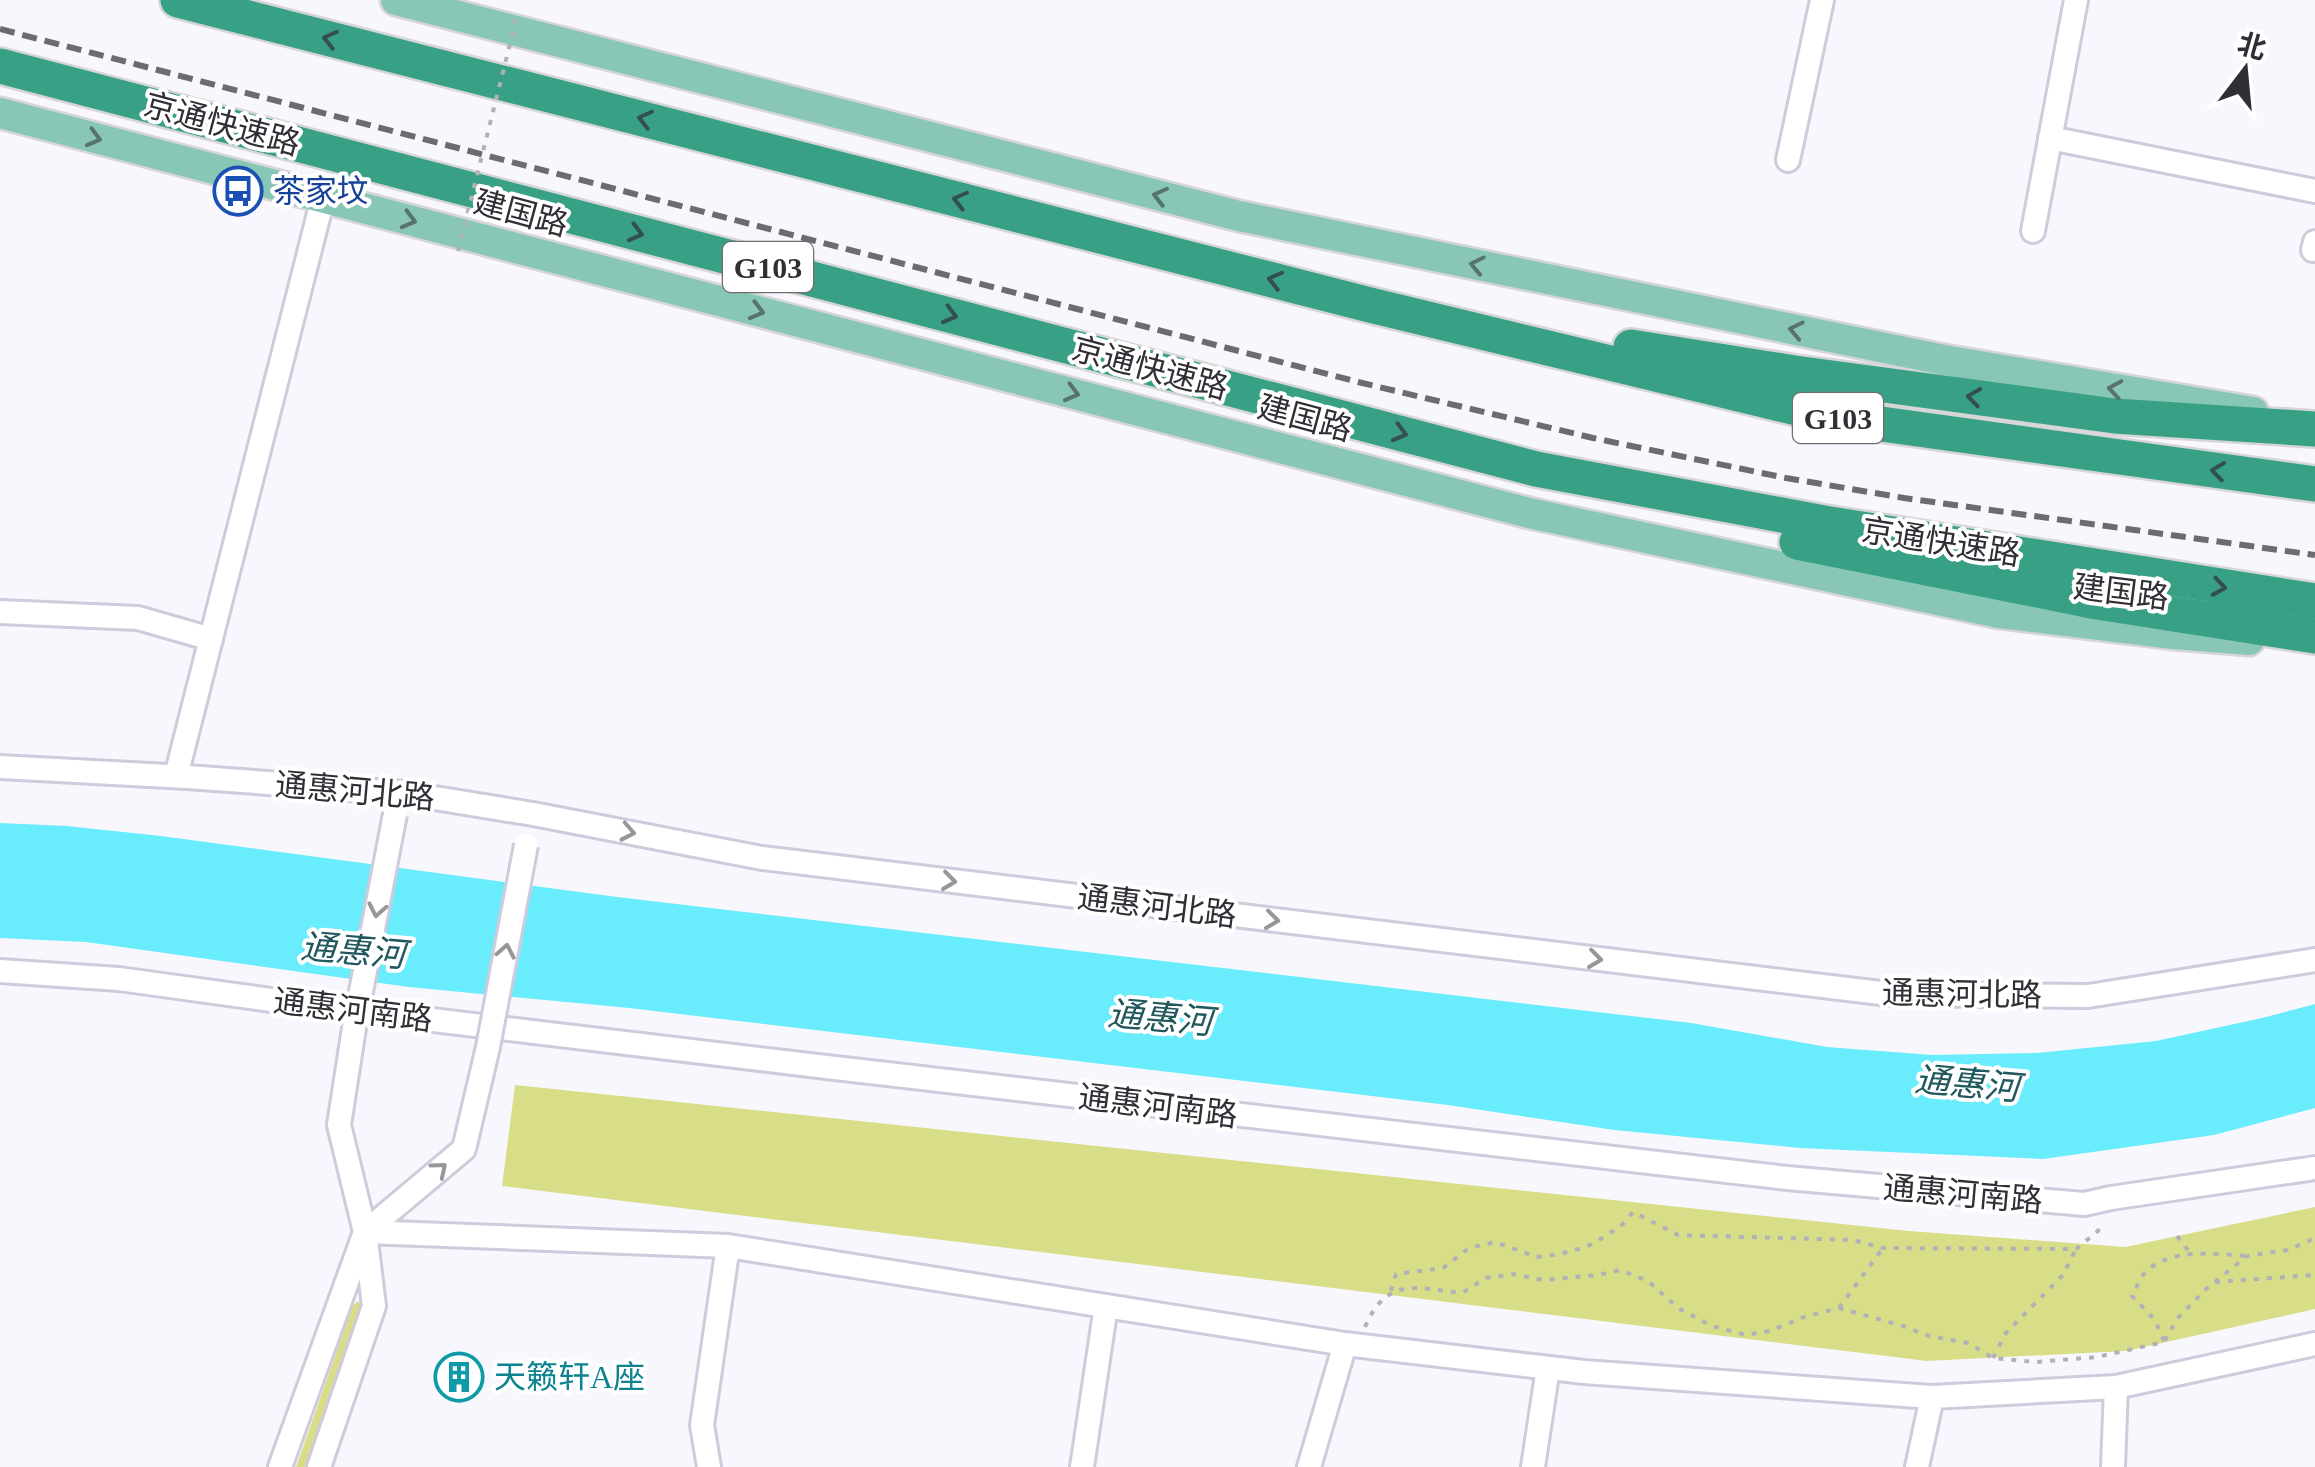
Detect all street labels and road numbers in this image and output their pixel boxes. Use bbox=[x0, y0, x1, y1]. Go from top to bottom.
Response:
street label: 京通快速路 bbox=[140, 86, 304, 162]
street label: 建国路 bbox=[470, 183, 572, 243]
road number: G103 bbox=[723, 242, 813, 292]
street label: 京通快速路 bbox=[1068, 330, 1232, 406]
street label: 建国路 bbox=[1254, 388, 1356, 448]
road number: G103 bbox=[1793, 393, 1883, 443]
street label: 京通快速路 bbox=[1859, 512, 2023, 572]
street label: 建国路 bbox=[2071, 568, 2171, 616]
street label: 通惠河北路 bbox=[274, 766, 436, 816]
street label: 通惠河北路 bbox=[1075, 878, 1239, 934]
street label: 通惠河北路 bbox=[1882, 975, 2042, 1013]
street label: 通惠河南路 bbox=[271, 982, 435, 1038]
street label: 通惠河南路 bbox=[1076, 1078, 1240, 1134]
street label: 通惠河南路 bbox=[1882, 1169, 2044, 1219]

